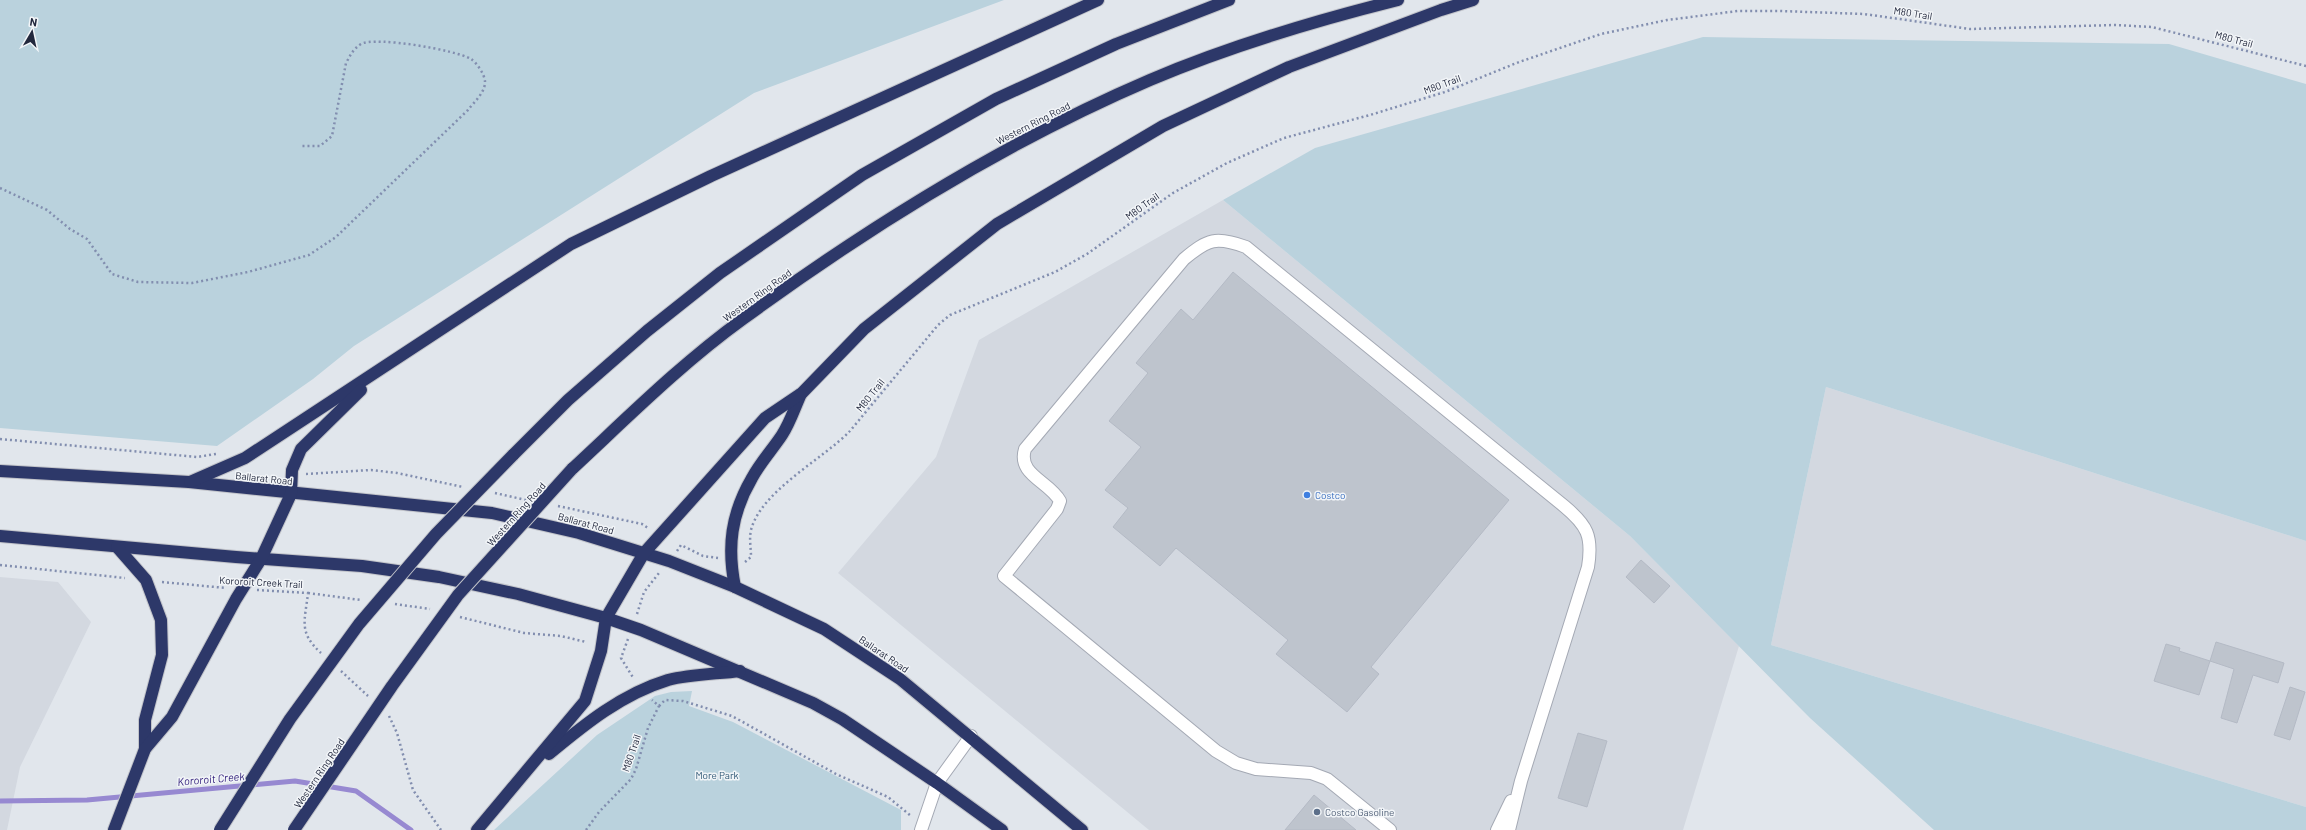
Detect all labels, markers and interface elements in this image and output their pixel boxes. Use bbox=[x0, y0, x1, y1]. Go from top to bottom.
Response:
street label: M80 Trail bbox=[1893, 4, 1933, 22]
north arrow bbox=[12, 12, 52, 52]
text: N bbox=[29, 15, 38, 29]
street label: M80 Trail bbox=[2214, 28, 2254, 50]
street label: M80 Trail bbox=[1422, 72, 1462, 96]
street label: Western Ring Road bbox=[994, 99, 1072, 147]
street label: M80 Trail bbox=[1123, 190, 1161, 222]
street label: Western Ring Road bbox=[720, 266, 794, 324]
street label: M80 Trail bbox=[853, 376, 887, 414]
street label: Ballarat Road bbox=[235, 469, 293, 487]
street label: Western Ring Road bbox=[484, 480, 548, 548]
place label: Costco bbox=[1315, 489, 1345, 501]
marker: Costco bbox=[1302, 490, 1312, 500]
street label: Ballarat Road bbox=[557, 510, 615, 536]
street label: Kororoit Creek Trail bbox=[219, 574, 303, 590]
street label: Ballarat Road bbox=[857, 633, 911, 675]
street label: M80 Trail bbox=[619, 733, 643, 773]
street label: Western Ring Road bbox=[291, 736, 347, 810]
water label: Kororoit Creek bbox=[177, 769, 246, 788]
park label: More Park bbox=[695, 769, 739, 781]
place label: Costco Gasoline bbox=[1325, 806, 1394, 818]
marker: Costco Gasoline bbox=[1312, 807, 1322, 817]

